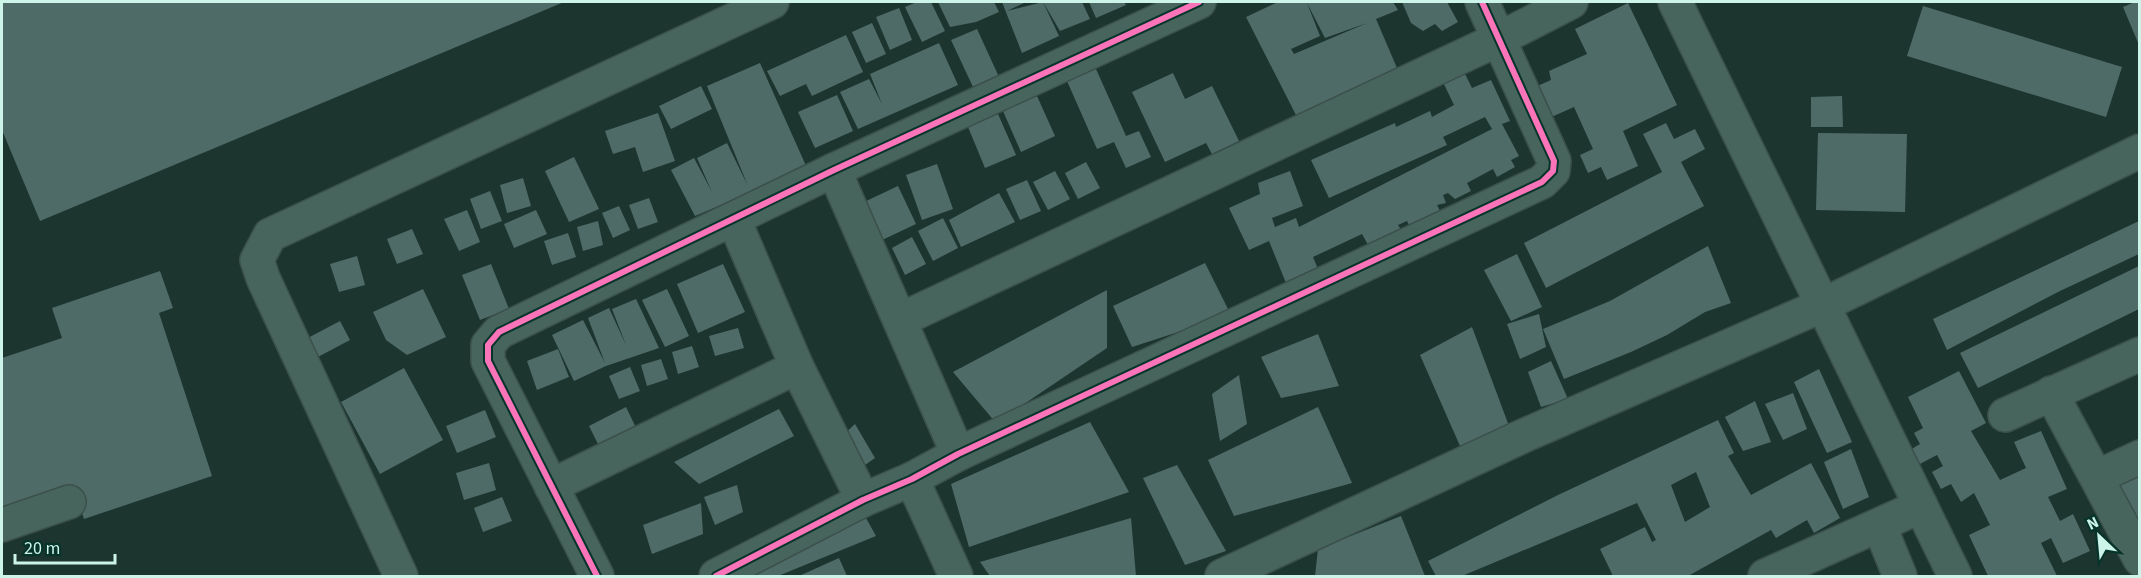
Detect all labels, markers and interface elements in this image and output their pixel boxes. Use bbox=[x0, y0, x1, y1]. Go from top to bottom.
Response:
north arrow bbox=[2069, 506, 2129, 566]
text: N bbox=[2083, 511, 2102, 536]
scale bar bbox=[15, 527, 116, 565]
text: 20 m bbox=[24, 536, 60, 561]

